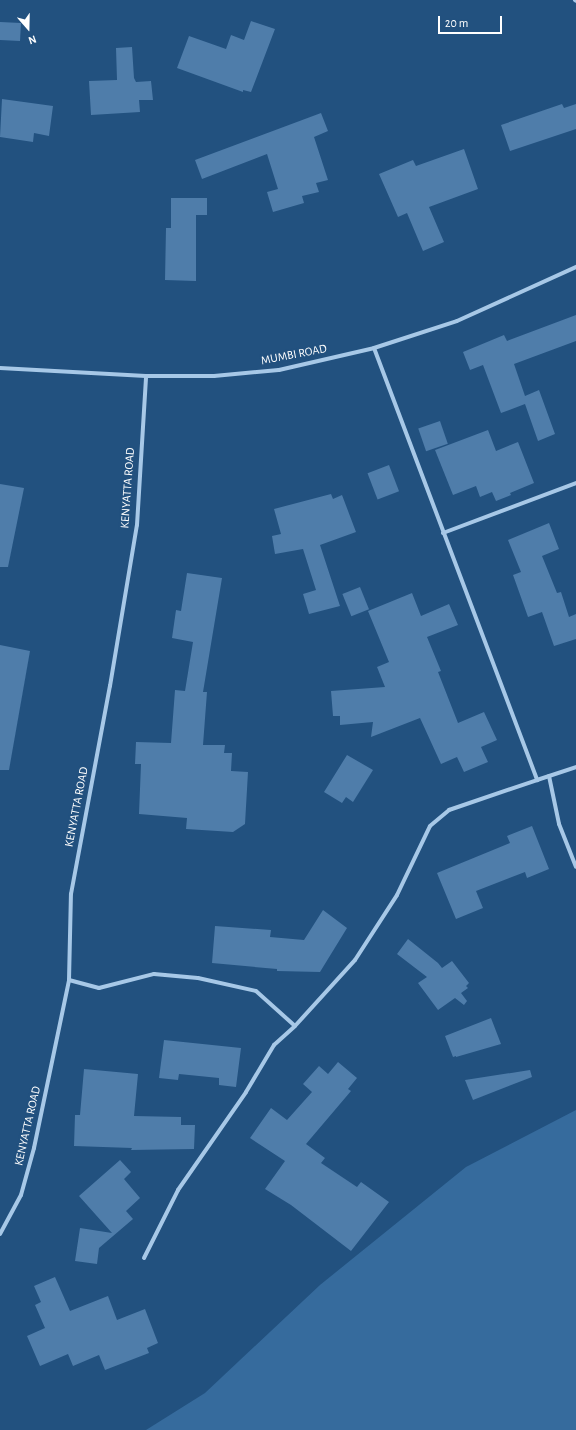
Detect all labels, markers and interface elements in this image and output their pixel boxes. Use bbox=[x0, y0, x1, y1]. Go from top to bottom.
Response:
north arrow bbox=[8, 8, 48, 48]
scale bar bbox=[440, 8, 504, 34]
text: 20 m bbox=[445, 17, 468, 29]
text: N bbox=[27, 33, 38, 46]
street label: MUMBI ROAD bbox=[260, 342, 328, 368]
street label: KENYATTA ROAD bbox=[118, 447, 138, 529]
street label: KENYATTA ROAD bbox=[62, 766, 92, 848]
street label: KENYATTA ROAD bbox=[12, 1085, 44, 1167]

